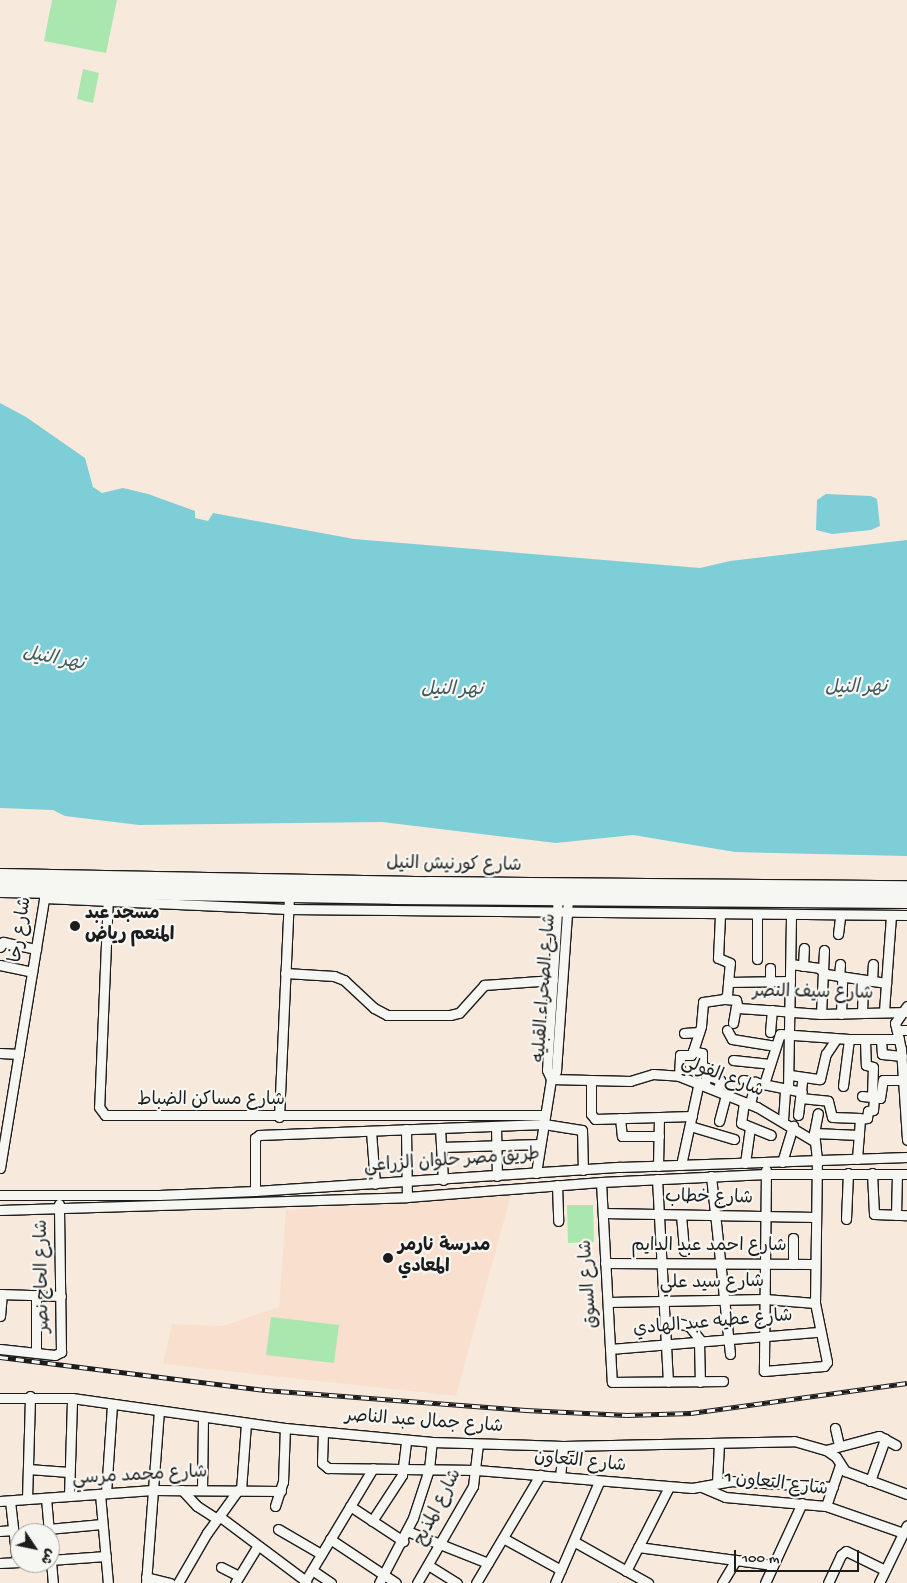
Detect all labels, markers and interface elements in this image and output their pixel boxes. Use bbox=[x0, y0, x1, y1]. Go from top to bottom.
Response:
water label: نهر النيل bbox=[20, 643, 86, 677]
water label: نهر النيل bbox=[824, 677, 888, 701]
water label: نهر النيل bbox=[421, 680, 483, 702]
street label: شارع كورنيش النيل bbox=[386, 854, 522, 878]
street label: شارع رخا bbox=[6, 896, 38, 964]
place label: مسجد عبد المنعم رياض bbox=[85, 905, 174, 948]
street label: شارع الصحراء القبليه bbox=[530, 913, 562, 1063]
marker: مسجد عبد المنعم رياض bbox=[69, 920, 81, 932]
street label: شارع سيف النصر bbox=[752, 982, 874, 1006]
street label: شارع الفولي bbox=[678, 1052, 766, 1104]
street label: شارع مساكن الضباط bbox=[137, 1090, 285, 1112]
street label: طريق مصر حلوان الزراعي bbox=[363, 1145, 541, 1179]
street label: شارع خطاب bbox=[665, 1187, 753, 1211]
street label: شارع الحاج نصر bbox=[32, 1219, 56, 1333]
street label: شارع احمد عبد الدايم bbox=[631, 1236, 787, 1258]
place label: مدرسة نارمر المعادي bbox=[398, 1237, 490, 1280]
street label: شارع السوق bbox=[576, 1239, 604, 1329]
marker: مدرسة نارمر المعادي bbox=[382, 1252, 394, 1264]
street label: شارع سيد علي bbox=[660, 1272, 764, 1296]
street label: شارع عطيه عبد الهادي bbox=[632, 1306, 794, 1342]
street label: شارع جمال عبد الناصر bbox=[344, 1407, 504, 1439]
street label: شارع التعاون bbox=[533, 1447, 627, 1479]
street label: شارع محمد مرسي bbox=[72, 1463, 208, 1491]
street label: شارع المذبح bbox=[411, 1466, 467, 1550]
street label: شارع التعاون 1 bbox=[723, 1468, 829, 1502]
north arrow bbox=[10, 1523, 60, 1573]
scale bar bbox=[737, 1540, 862, 1572]
text: ش bbox=[36, 1545, 58, 1567]
text: 100 m bbox=[742, 1550, 779, 1568]

